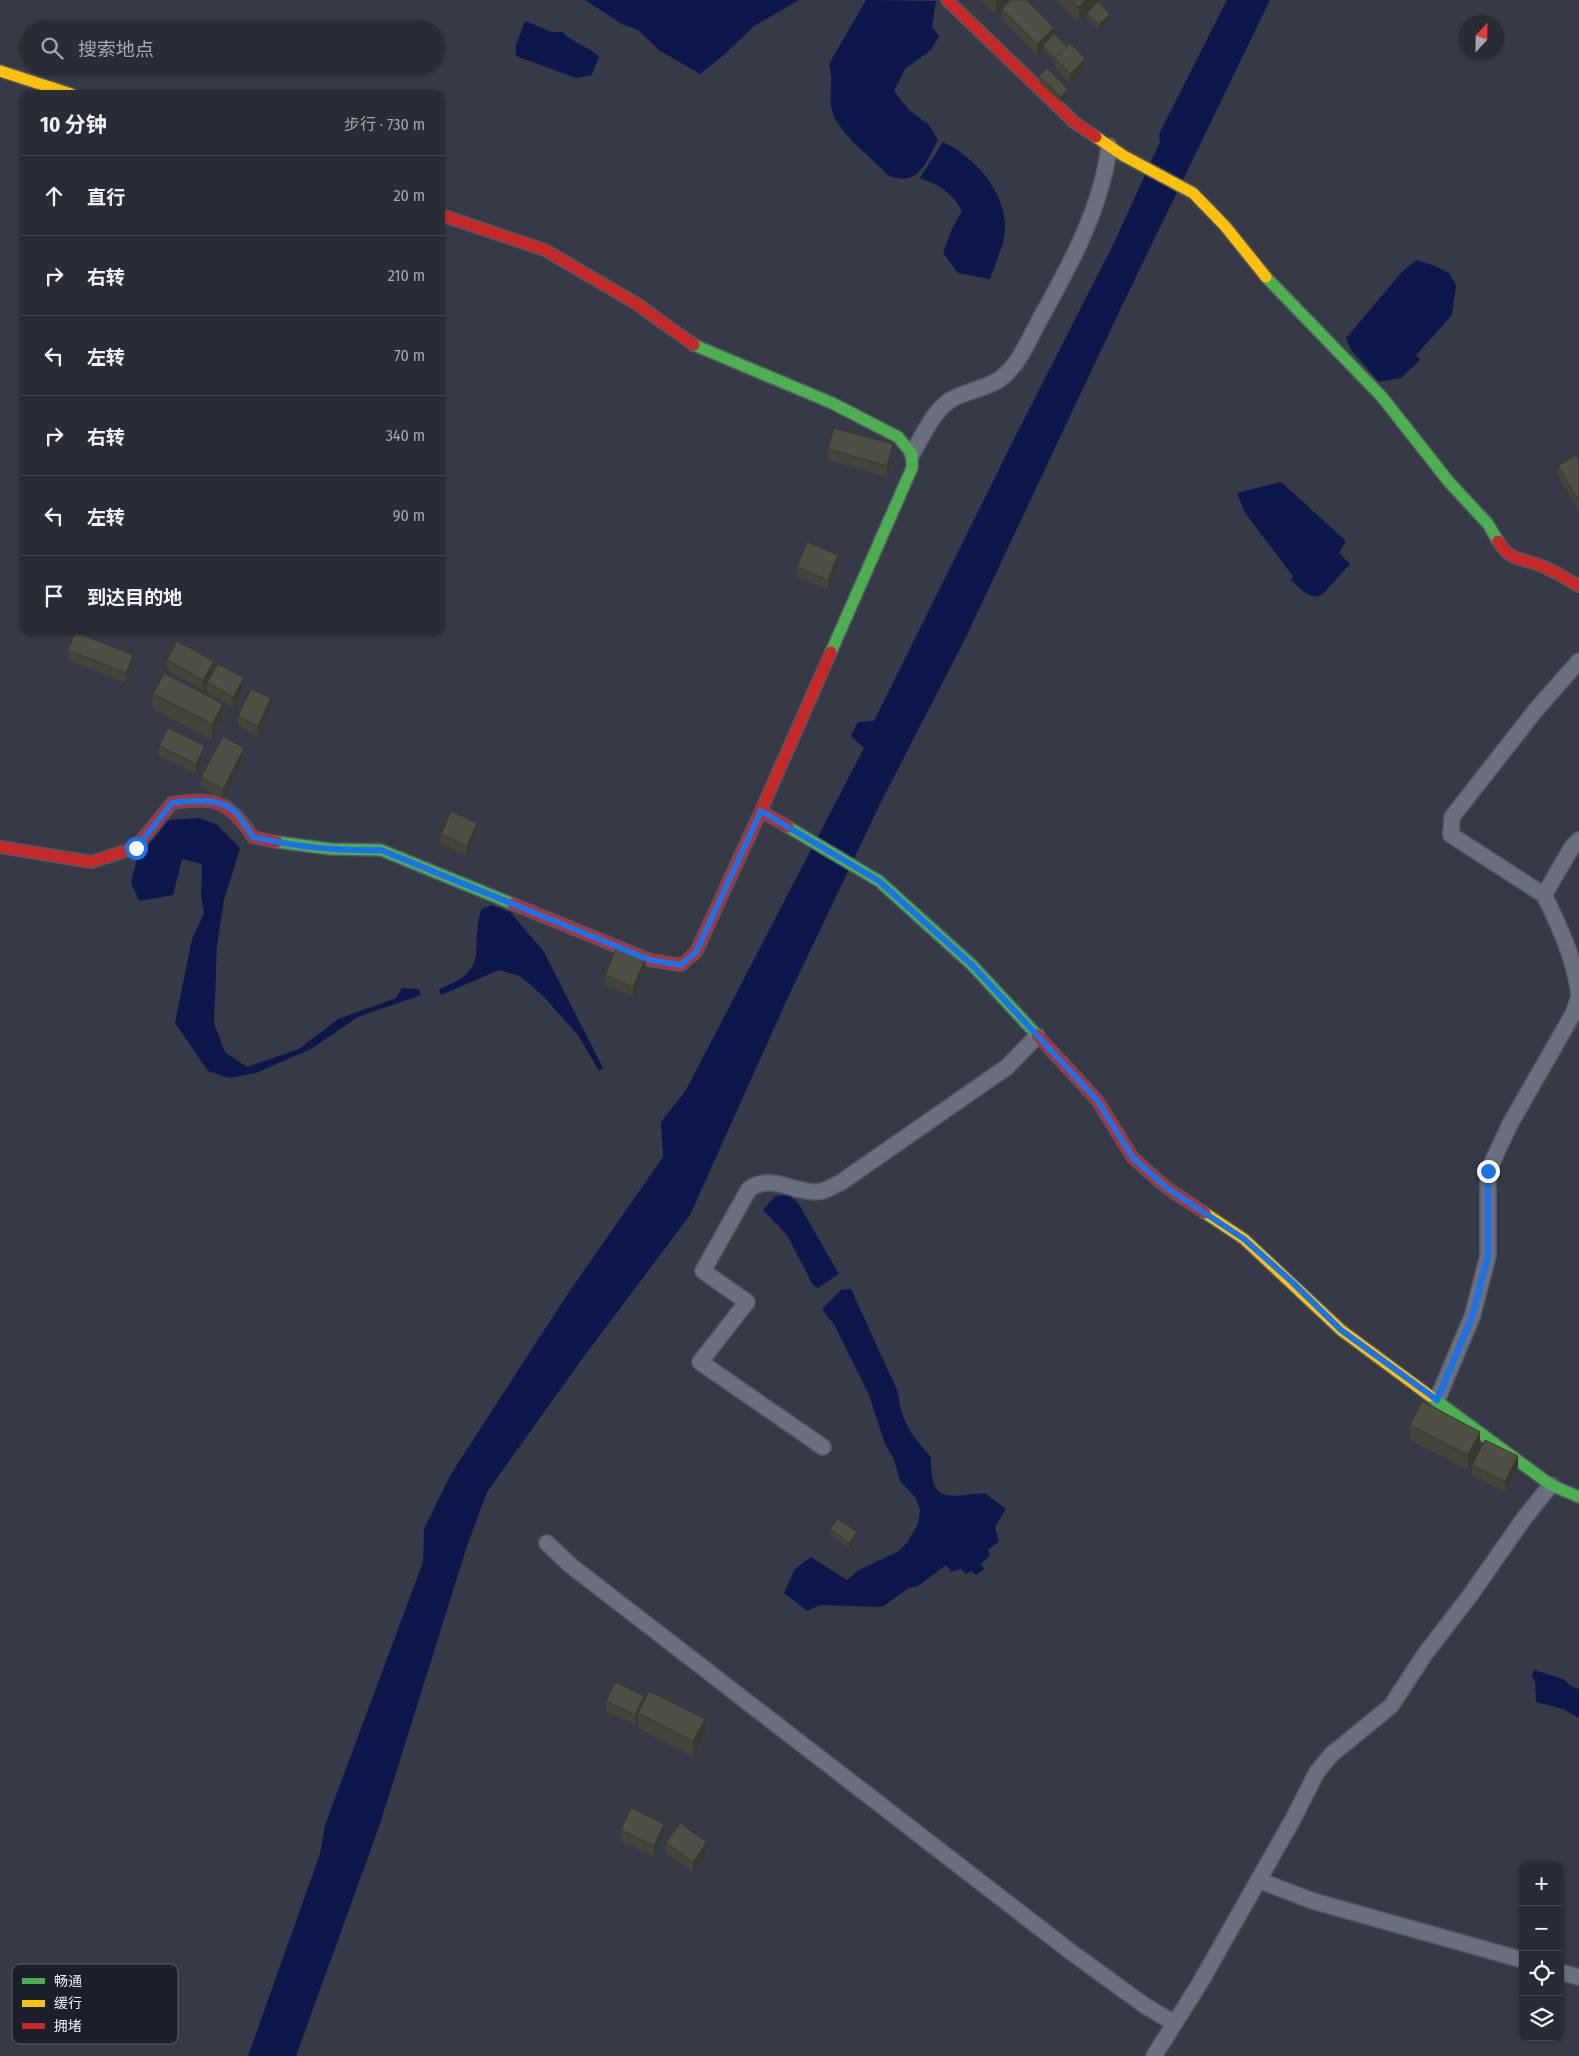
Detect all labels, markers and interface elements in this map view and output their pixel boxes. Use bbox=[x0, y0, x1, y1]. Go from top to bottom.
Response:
north arrow bbox=[1459, 15, 1504, 60]
search box bbox=[20, 20, 445, 75]
icon: search bbox=[38, 34, 66, 62]
text: 搜索地点 bbox=[78, 38, 154, 61]
text: 10 分钟 bbox=[40, 112, 107, 138]
text: 步行 · 730 m bbox=[344, 115, 425, 134]
icon: ahead bbox=[40, 182, 68, 210]
text: 直行 bbox=[87, 186, 125, 209]
text: 20 m bbox=[394, 186, 425, 205]
icon: right bbox=[40, 262, 68, 290]
text: 右转 bbox=[87, 266, 125, 289]
text: 210 m bbox=[388, 266, 425, 285]
icon: left bbox=[40, 342, 68, 370]
text: 左转 bbox=[87, 346, 125, 369]
text: 70 m bbox=[394, 346, 425, 365]
icon: right bbox=[40, 422, 68, 450]
text: 右转 bbox=[87, 426, 125, 449]
text: 340 m bbox=[386, 426, 425, 445]
icon: left bbox=[40, 502, 68, 530]
text: 左转 bbox=[87, 506, 125, 529]
text: 90 m bbox=[393, 506, 425, 525]
icon: arrive bbox=[40, 582, 68, 610]
text: 到达目的地 bbox=[87, 586, 182, 609]
route start bbox=[125, 837, 148, 860]
route end bbox=[1477, 1160, 1500, 1183]
map controls bbox=[1519, 1861, 1564, 2041]
button: + bbox=[1519, 1861, 1564, 1906]
button: − bbox=[1519, 1906, 1564, 1951]
button: locate bbox=[1519, 1951, 1564, 1996]
legend bbox=[12, 1964, 178, 2044]
text: 畅通 bbox=[54, 1973, 82, 1990]
text: 缓行 bbox=[54, 1995, 82, 2012]
button: layers bbox=[1519, 1996, 1564, 2041]
text: 拥堵 bbox=[54, 2018, 82, 2035]

